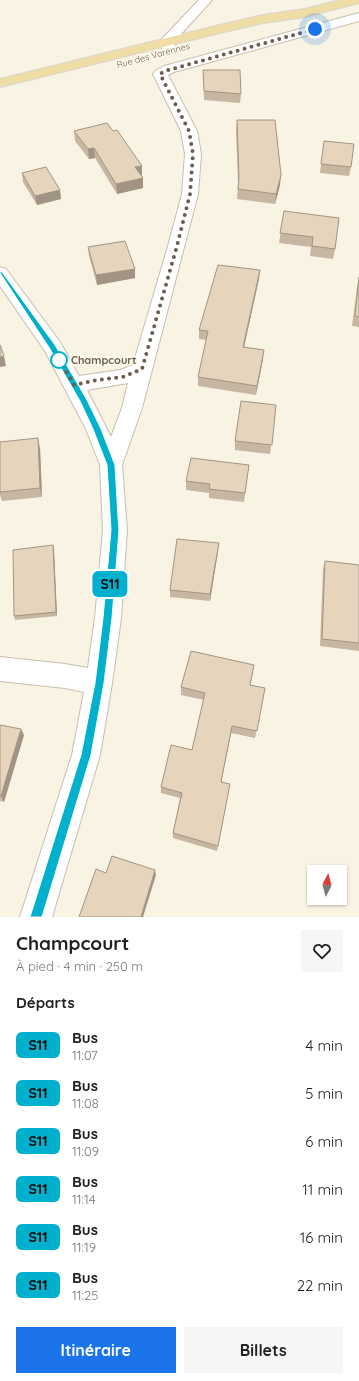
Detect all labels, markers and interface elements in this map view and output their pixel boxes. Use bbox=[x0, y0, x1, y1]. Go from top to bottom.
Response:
your location bbox=[305, 19, 325, 39]
street label: Rue des Varennes bbox=[115, 40, 191, 70]
marker: Champcourt bbox=[50, 351, 68, 369]
place label: Champcourt bbox=[71, 353, 137, 367]
line badge: S11 bbox=[87, 571, 133, 597]
text: S11 bbox=[100, 575, 120, 593]
north arrow bbox=[307, 865, 347, 905]
map controls bbox=[307, 865, 347, 905]
button: heart bbox=[301, 930, 343, 972]
text: Champcourt bbox=[16, 931, 129, 955]
text: À pied · 4 min · 250 m bbox=[16, 958, 143, 974]
text: Départs bbox=[16, 993, 75, 1012]
text: Bus bbox=[72, 1028, 98, 1047]
text: S11 bbox=[28, 1036, 48, 1054]
text: 4 min bbox=[305, 1036, 343, 1055]
text: 11:07 bbox=[72, 1047, 98, 1063]
text: Bus bbox=[72, 1076, 98, 1095]
text: S11 bbox=[28, 1084, 48, 1102]
text: 5 min bbox=[305, 1084, 343, 1103]
text: 11:08 bbox=[72, 1095, 99, 1111]
text: Bus bbox=[72, 1124, 98, 1143]
text: S11 bbox=[28, 1132, 48, 1150]
text: 6 min bbox=[305, 1132, 343, 1151]
text: 11:09 bbox=[72, 1143, 99, 1159]
text: Bus bbox=[72, 1172, 98, 1191]
text: S11 bbox=[28, 1180, 48, 1198]
text: 11 min bbox=[302, 1180, 343, 1199]
text: 11:14 bbox=[72, 1191, 96, 1207]
text: Bus bbox=[72, 1220, 98, 1239]
text: S11 bbox=[28, 1228, 48, 1246]
text: 16 min bbox=[300, 1228, 343, 1247]
text: 11:19 bbox=[72, 1239, 96, 1255]
text: Bus bbox=[72, 1268, 98, 1287]
text: S11 bbox=[28, 1276, 48, 1294]
text: 22 min bbox=[297, 1276, 343, 1295]
text: 11:25 bbox=[72, 1287, 98, 1303]
button: Itinéraire bbox=[16, 1327, 176, 1373]
button: Billets bbox=[184, 1327, 343, 1373]

